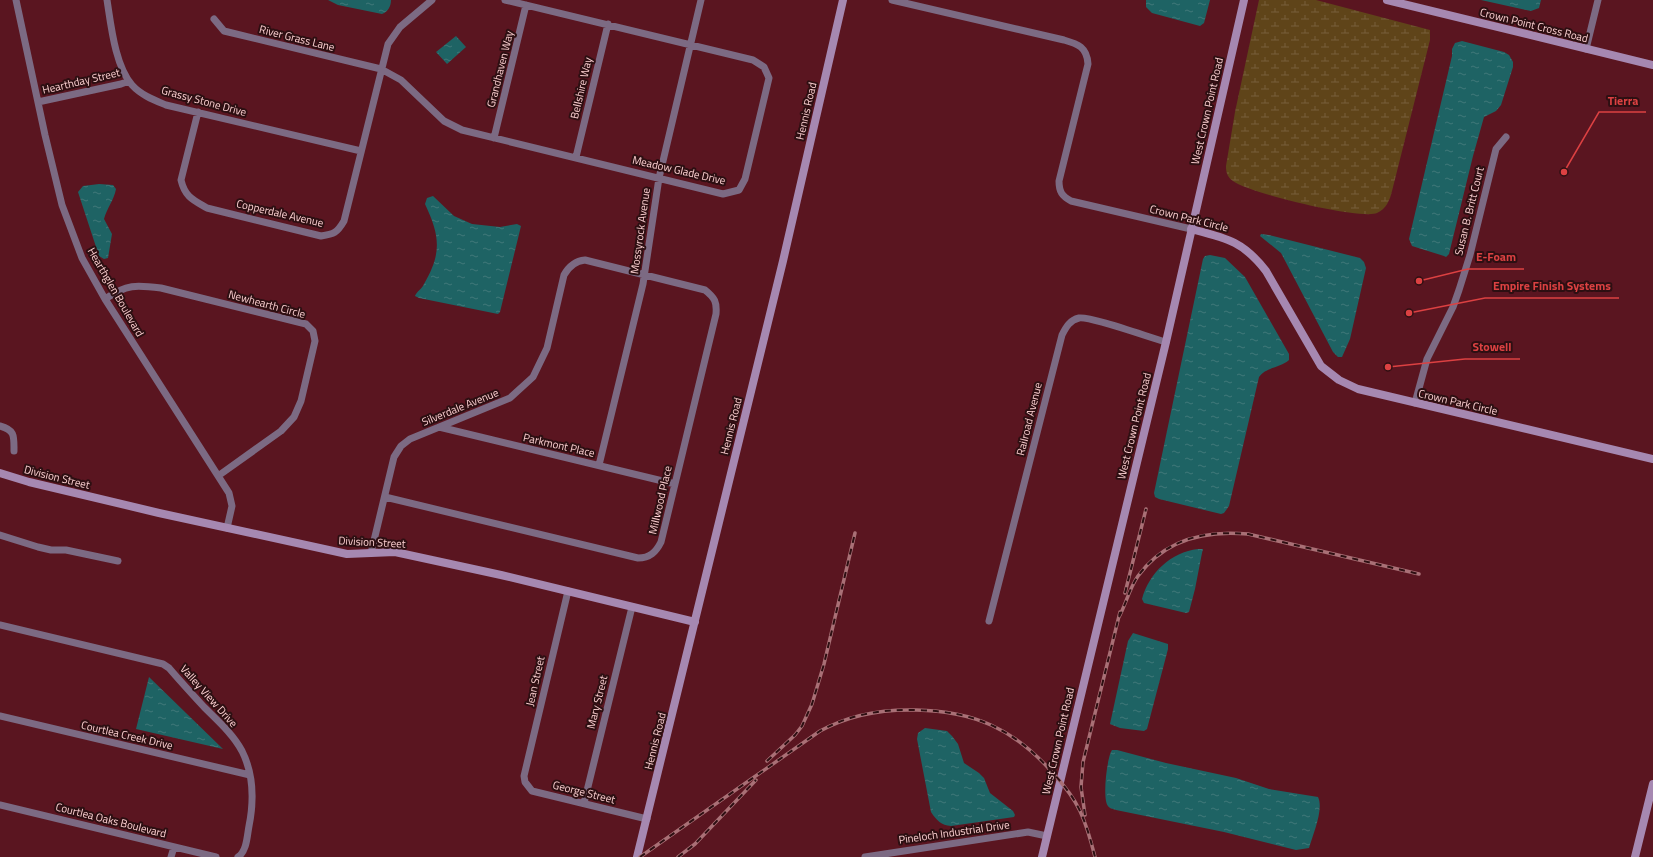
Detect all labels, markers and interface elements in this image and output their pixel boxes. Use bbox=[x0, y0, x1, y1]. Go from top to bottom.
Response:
street label: Crown Point Cross Road bbox=[1478, 4, 1590, 46]
street label: River Grass Lane bbox=[258, 21, 337, 55]
street label: Grandhaven Way bbox=[483, 28, 517, 109]
street label: Bellshire Way bbox=[566, 55, 596, 120]
street label: West Crown Point Road bbox=[1187, 56, 1227, 166]
street label: Hearthday Street bbox=[41, 64, 122, 98]
street label: Hennis Road bbox=[792, 81, 820, 141]
street label: Grassy Stone Drive bbox=[160, 82, 249, 120]
callout: Tierra bbox=[1599, 88, 1646, 112]
text: Tierra bbox=[1608, 91, 1638, 110]
street label: Meadow Glade Drive bbox=[631, 151, 728, 189]
street label: Susan B. Britt Court bbox=[1450, 165, 1488, 257]
street label: Mossyrock Avenue bbox=[626, 186, 654, 275]
street label: Copperdale Avenue bbox=[235, 195, 325, 231]
street label: Crown Park Circle bbox=[1148, 200, 1230, 236]
street label: Hearthglen Boulevard bbox=[84, 244, 148, 340]
callout: E-Foam bbox=[1468, 245, 1524, 269]
text: E-Foam bbox=[1476, 247, 1516, 266]
callout: Empire Finish Systems bbox=[1485, 274, 1619, 298]
text: Empire Finish Systems bbox=[1493, 276, 1611, 295]
street label: Newhearth Circle bbox=[227, 286, 308, 322]
callout: Stowell bbox=[1465, 335, 1520, 359]
text: Stowell bbox=[1472, 337, 1512, 356]
street label: West Crown Point Road bbox=[1113, 371, 1155, 481]
street label: Railroad Avenue bbox=[1012, 380, 1046, 457]
street label: Silverdale Avenue bbox=[419, 384, 501, 430]
street label: Crown Park Circle bbox=[1417, 385, 1499, 419]
street label: Hennis Road bbox=[716, 396, 746, 456]
street label: Parkmont Place bbox=[522, 429, 597, 461]
street label: Division Street bbox=[22, 461, 92, 493]
street label: Millwood Place bbox=[644, 464, 676, 536]
street label: Division Street bbox=[338, 532, 406, 552]
street label: Jean Street bbox=[521, 654, 549, 708]
street label: Valley View Drive bbox=[177, 661, 242, 731]
street label: Mary Street bbox=[583, 673, 611, 730]
street label: West Crown Point Road bbox=[1038, 686, 1078, 796]
street label: Hennis Road bbox=[640, 711, 670, 771]
street label: Courtlea Creek Drive bbox=[80, 717, 175, 753]
street label: George Street bbox=[551, 777, 617, 808]
street label: Courtlea Oaks Boulevard bbox=[54, 799, 168, 842]
street label: Pineloch Industrial Drive bbox=[898, 816, 1011, 848]

